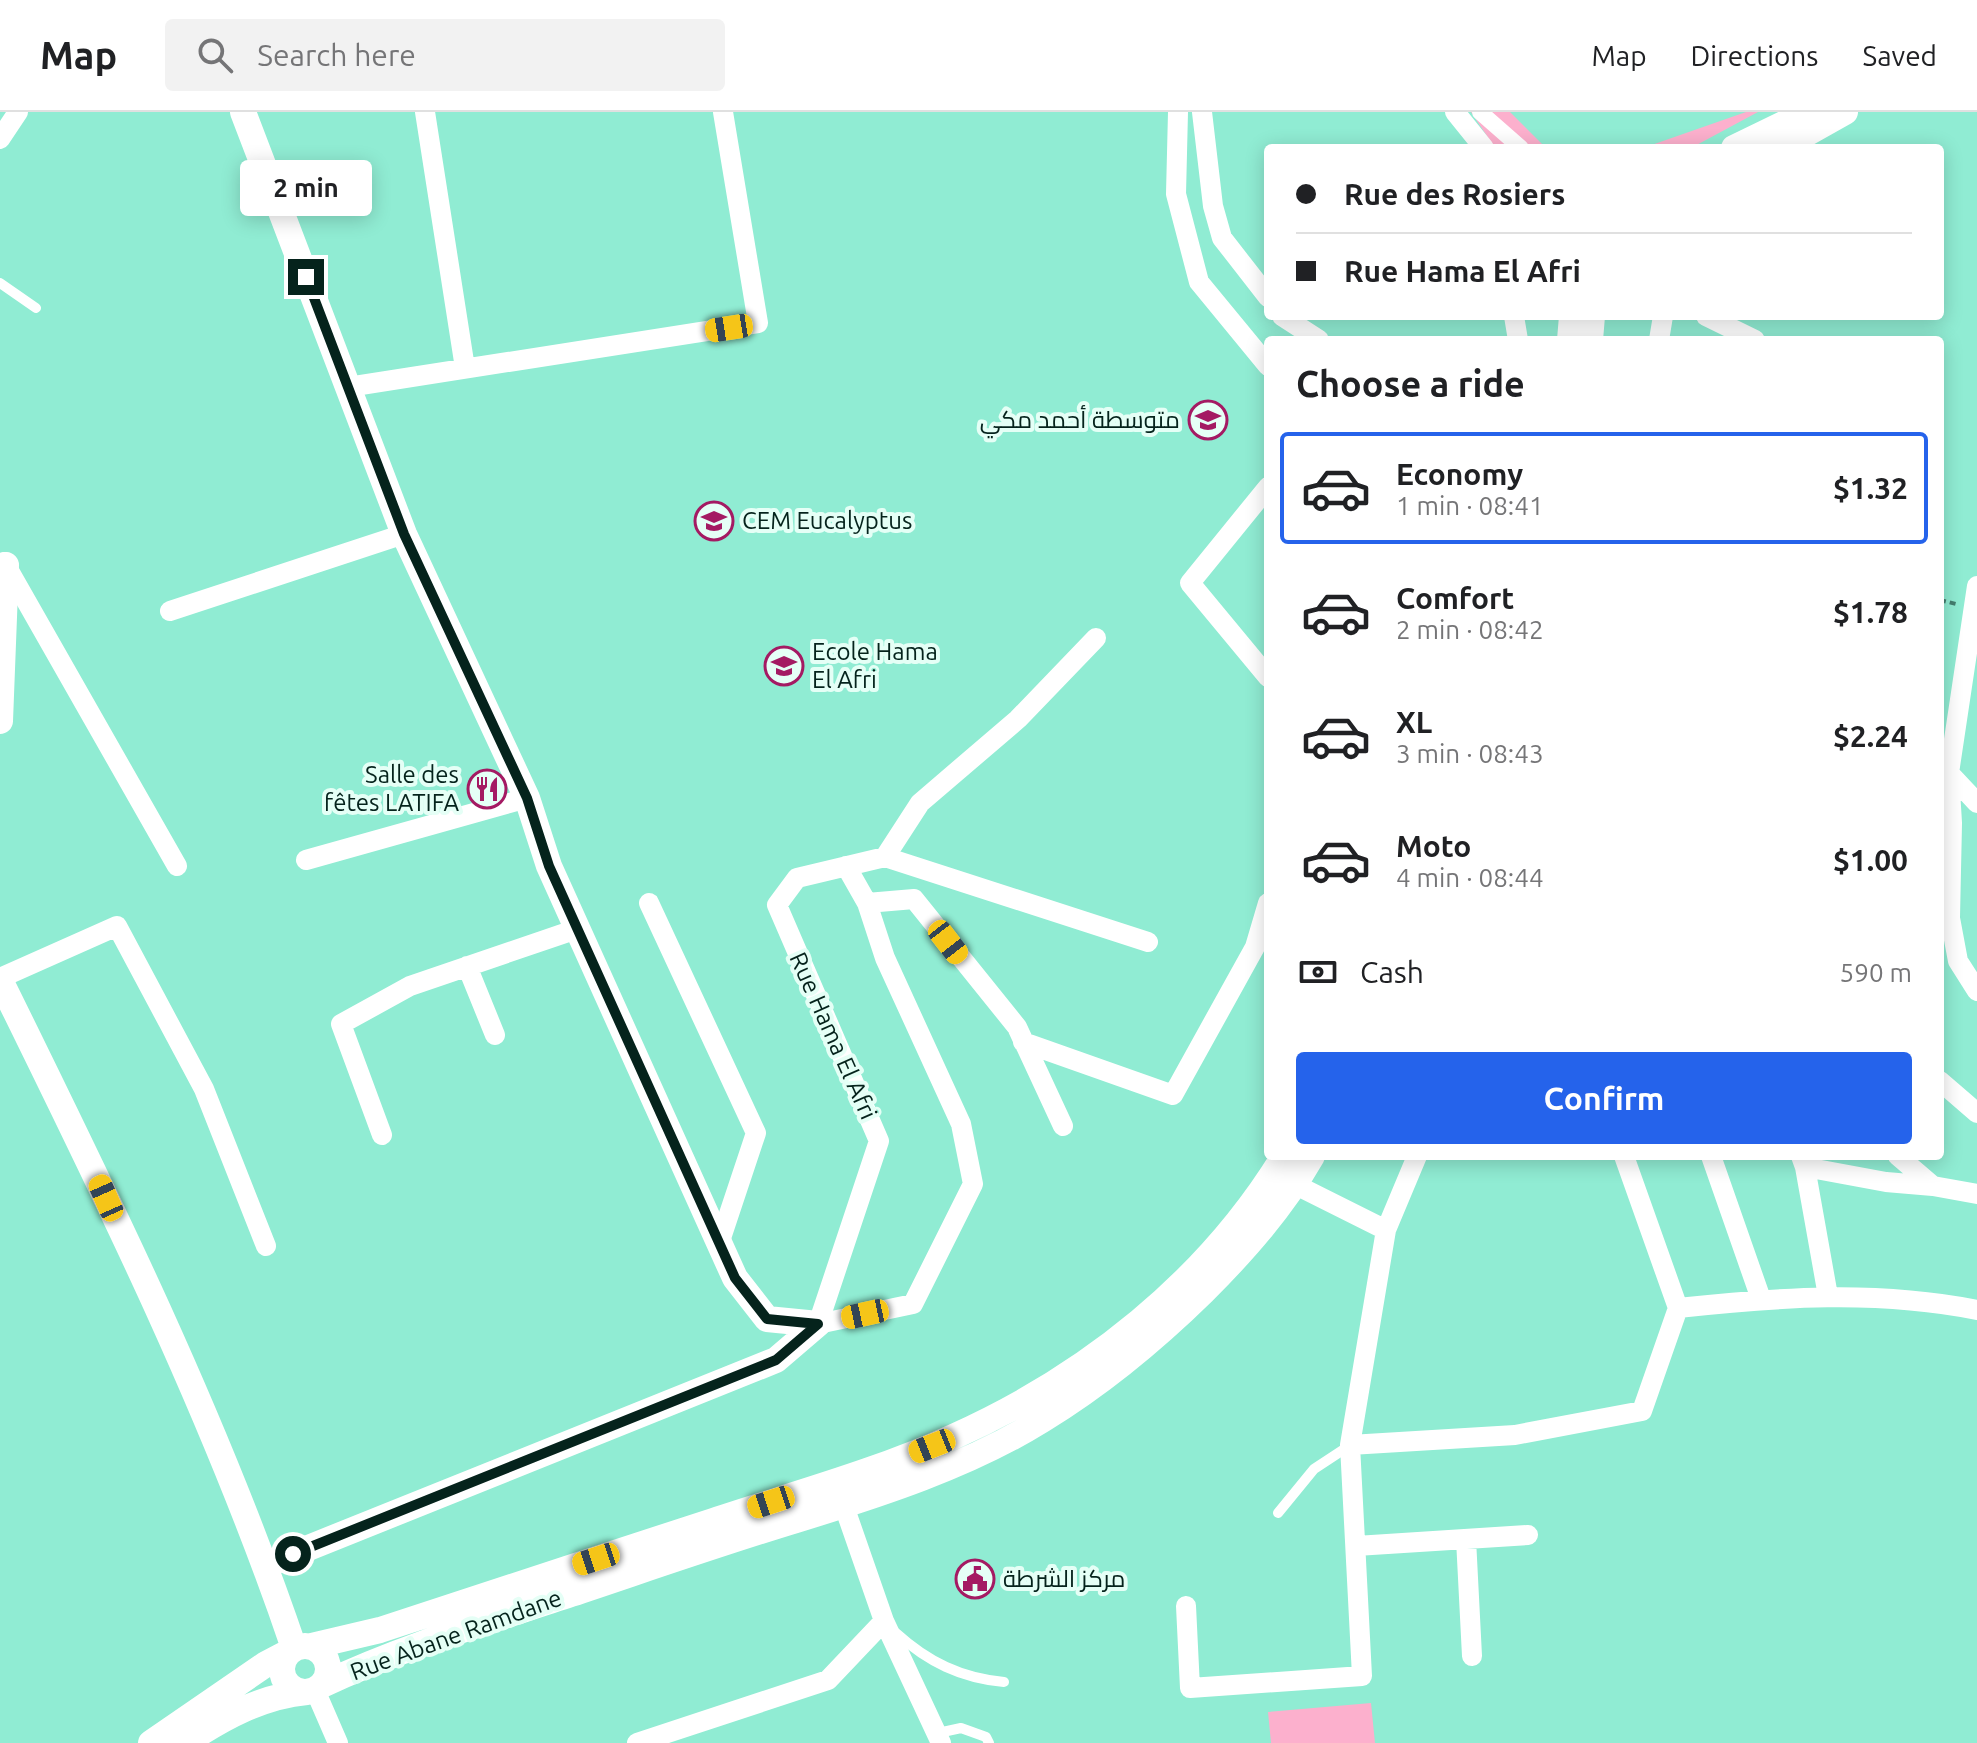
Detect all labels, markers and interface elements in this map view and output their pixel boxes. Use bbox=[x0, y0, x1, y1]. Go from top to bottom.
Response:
search box bbox=[165, 19, 725, 91]
icon: search bbox=[193, 33, 237, 77]
text: Map bbox=[40, 34, 117, 76]
text: Search here bbox=[257, 38, 416, 72]
text: Map bbox=[1591, 40, 1647, 71]
text: Directions bbox=[1691, 40, 1818, 71]
text: Saved bbox=[1862, 40, 1937, 71]
callout: 2 min bbox=[240, 161, 372, 217]
text: 2 min bbox=[273, 173, 339, 202]
text: Rue des Rosiers bbox=[1344, 177, 1565, 211]
text: Rue Hama El Afri bbox=[1344, 254, 1581, 288]
route end bbox=[288, 259, 324, 295]
car bbox=[703, 312, 755, 344]
text: Choose a ride bbox=[1296, 363, 1525, 404]
school or university icon: متوسطة أحمد مكي bbox=[1187, 399, 1229, 441]
place label: متوسطة أحمد مكي bbox=[980, 404, 1180, 439]
icon: car bbox=[1300, 452, 1372, 524]
text: Economy bbox=[1396, 457, 1523, 491]
text: $1.32 bbox=[1833, 471, 1908, 505]
text: 1 min · 08:41 bbox=[1396, 491, 1544, 520]
school or university icon: CEM Eucalyptus bbox=[693, 500, 735, 542]
place label: CEM Eucalyptus bbox=[742, 507, 912, 534]
icon: car bbox=[1300, 576, 1372, 648]
text: Comfort bbox=[1396, 581, 1514, 615]
text: $1.78 bbox=[1833, 595, 1908, 629]
text: 2 min · 08:42 bbox=[1396, 615, 1544, 644]
place label: Ecole Hama El Afri bbox=[812, 638, 938, 693]
school or university icon: Ecole Hama El Afri bbox=[763, 645, 805, 687]
icon: car bbox=[1300, 700, 1372, 772]
text: XL bbox=[1396, 705, 1432, 739]
text: $2.24 bbox=[1833, 719, 1908, 753]
text: 3 min · 08:43 bbox=[1396, 739, 1544, 768]
place label: Salle des fêtes LATIFA bbox=[324, 761, 459, 816]
restaurant icon: Salle des fêtes LATIFA bbox=[466, 768, 508, 810]
icon: car bbox=[1300, 824, 1372, 896]
text: Moto bbox=[1396, 829, 1471, 863]
text: $1.00 bbox=[1833, 843, 1908, 877]
text: 4 min · 08:44 bbox=[1396, 863, 1544, 892]
car bbox=[924, 916, 972, 968]
street label: Rue Hama El Afri bbox=[785, 948, 882, 1123]
icon: cash bbox=[1296, 950, 1340, 994]
text: Cash bbox=[1360, 955, 1424, 989]
text: 590 m bbox=[1840, 958, 1912, 987]
button: Confirm bbox=[1296, 1052, 1912, 1144]
car bbox=[85, 1171, 127, 1225]
car bbox=[839, 1297, 891, 1331]
car bbox=[905, 1426, 959, 1466]
car bbox=[744, 1483, 798, 1521]
route start bbox=[275, 1536, 311, 1572]
car bbox=[569, 1540, 623, 1578]
public building icon: مركز الشرطة bbox=[954, 1558, 996, 1600]
place label: مركز الشرطة bbox=[1003, 1565, 1126, 1592]
street label: Rue Abane Ramdane bbox=[346, 1584, 565, 1685]

